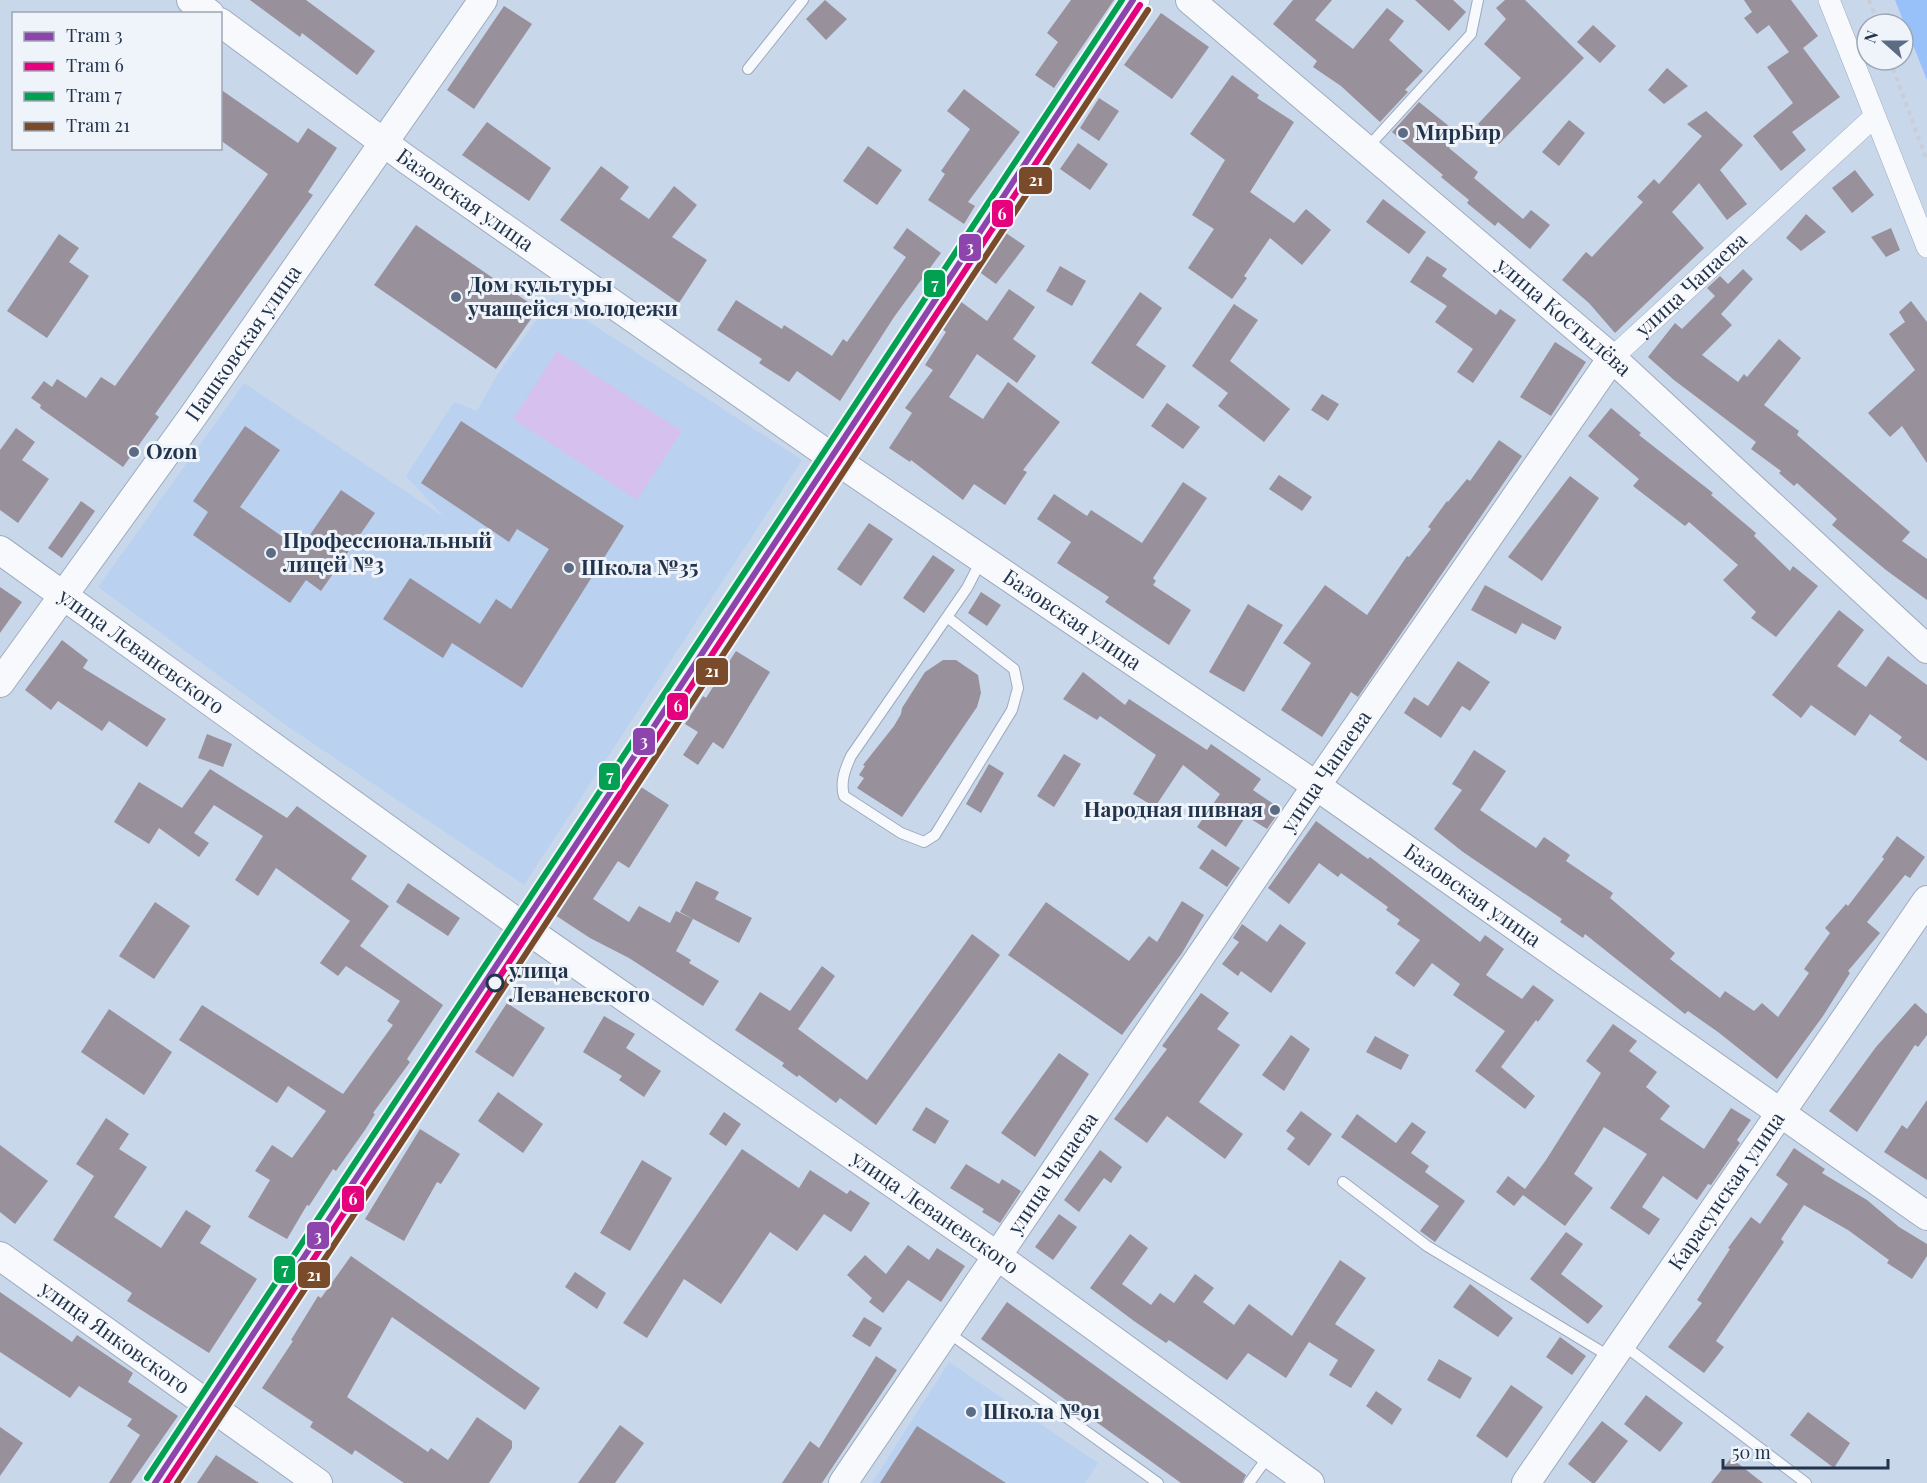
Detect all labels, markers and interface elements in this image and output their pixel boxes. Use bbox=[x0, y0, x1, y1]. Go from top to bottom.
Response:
legend bbox=[12, 12, 222, 150]
north arrow bbox=[1855, 12, 1915, 72]
text: Tram 3 bbox=[66, 23, 123, 47]
text: N bbox=[1859, 27, 1883, 46]
text: Tram 6 bbox=[66, 53, 124, 77]
text: Tram 7 bbox=[66, 83, 123, 107]
text: Tram 21 bbox=[66, 113, 130, 137]
place label: МирБир bbox=[1415, 117, 1501, 145]
marker: МирБир bbox=[1396, 126, 1410, 140]
street label: Базовская улица bbox=[392, 141, 541, 257]
line badge: 21 bbox=[1018, 166, 1053, 195]
text: 21 bbox=[1029, 169, 1043, 190]
line badge: 6 bbox=[991, 199, 1014, 228]
text: 6 bbox=[998, 203, 1007, 224]
street label: улица Чапаева bbox=[1628, 225, 1752, 343]
line badge: 3 bbox=[958, 233, 982, 262]
text: 3 bbox=[966, 236, 974, 257]
street label: улица Костылёва bbox=[1490, 249, 1639, 382]
street label: Пашковская улица bbox=[178, 258, 307, 426]
place label: Дом культуры учащейся молодежи bbox=[467, 269, 678, 321]
line badge: 7 bbox=[923, 269, 946, 298]
text: 7 bbox=[931, 273, 939, 294]
marker: Дом культуры учащейся молодежи bbox=[449, 290, 463, 304]
place label: Ozon bbox=[146, 436, 197, 464]
marker: Ozon bbox=[127, 445, 141, 459]
place label: Профессиональный лицей №3 bbox=[283, 525, 492, 577]
marker: Профессиональный лицей №3 bbox=[264, 546, 278, 560]
place label: Школа №35 bbox=[581, 552, 699, 580]
marker: Школа №35 bbox=[562, 561, 576, 575]
street label: Базовская улица bbox=[998, 561, 1148, 676]
street label: улица Леваневского bbox=[53, 580, 231, 719]
line badge: 21 bbox=[695, 657, 729, 686]
text: 21 bbox=[705, 660, 719, 681]
line badge: 6 bbox=[666, 692, 689, 721]
text: 6 bbox=[674, 695, 683, 716]
street label: улица Чапаева bbox=[1272, 703, 1377, 838]
line badge: 3 bbox=[632, 727, 656, 756]
text: 3 bbox=[640, 730, 648, 751]
line badge: 7 bbox=[598, 762, 621, 791]
text: 7 bbox=[606, 765, 614, 786]
place label: Народная пивная bbox=[1084, 794, 1263, 822]
marker: Народная пивная bbox=[1268, 803, 1282, 817]
street label: Базовская улица bbox=[1399, 836, 1548, 952]
place label: улица Леваневского bbox=[508, 955, 650, 1007]
marker: улица Леваневского bbox=[486, 974, 504, 992]
street label: улица Чапаева bbox=[999, 1105, 1103, 1240]
street label: Карасунская улица bbox=[1660, 1105, 1790, 1275]
street label: улица Леваневского bbox=[846, 1142, 1025, 1279]
line badge: 6 bbox=[341, 1185, 365, 1213]
text: 6 bbox=[349, 1188, 358, 1209]
line badge: 3 bbox=[306, 1221, 330, 1250]
text: 3 bbox=[314, 1225, 322, 1246]
line badge: 7 bbox=[273, 1255, 296, 1284]
text: 7 bbox=[281, 1258, 289, 1279]
line badge: 21 bbox=[297, 1261, 331, 1289]
text: 21 bbox=[307, 1264, 321, 1285]
street label: улица Янковского bbox=[35, 1273, 196, 1399]
place label: Школа №91 bbox=[983, 1396, 1100, 1424]
marker: Школа №91 bbox=[964, 1405, 978, 1419]
scale bar bbox=[1723, 1432, 1888, 1470]
text: 50 m bbox=[1732, 1440, 1771, 1464]

